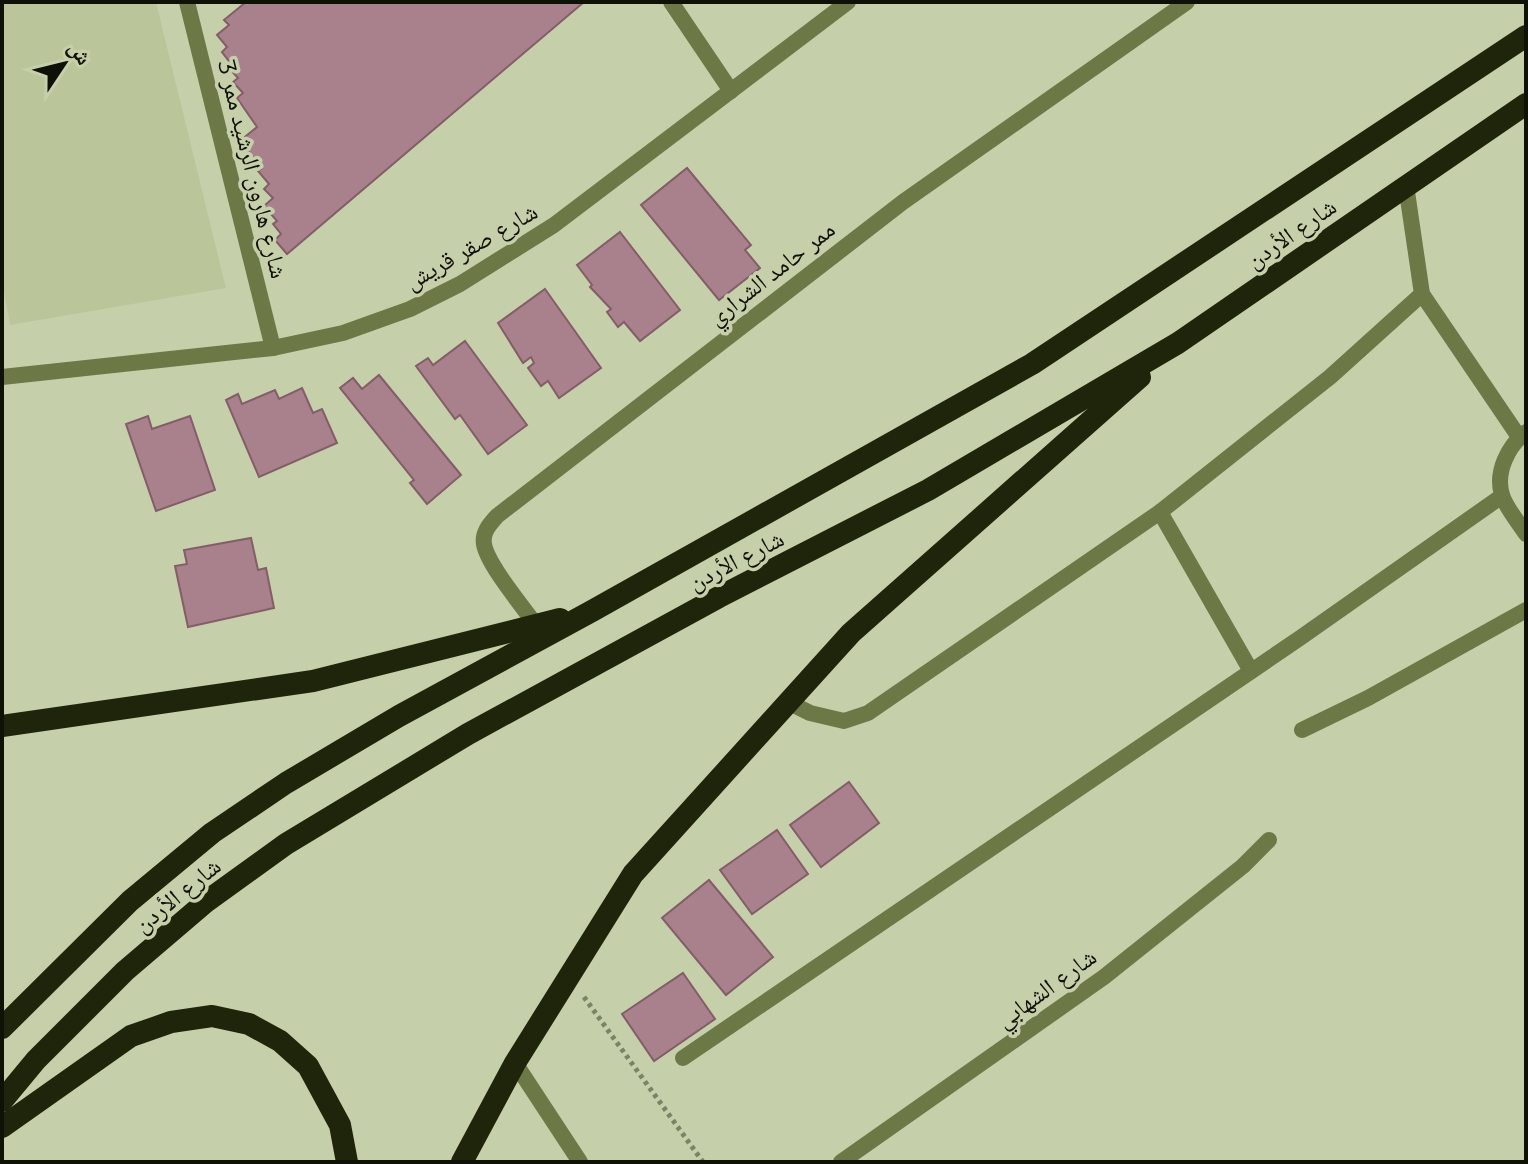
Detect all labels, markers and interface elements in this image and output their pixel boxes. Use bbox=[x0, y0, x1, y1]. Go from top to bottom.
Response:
north arrow bbox=[24, 24, 104, 104]
text: ش bbox=[62, 36, 98, 70]
street label: شارع هارون الرشيد ممر 3 bbox=[211, 57, 294, 281]
street label: شارع الأردن bbox=[1240, 191, 1342, 275]
street label: شارع صقر قريش bbox=[399, 196, 543, 297]
street label: ممر حامد الشراري bbox=[702, 214, 843, 336]
street label: شارع الأردن bbox=[683, 524, 789, 597]
street label: شارع الأردن bbox=[128, 851, 227, 940]
street label: شارع الشهابي bbox=[990, 942, 1105, 1038]

